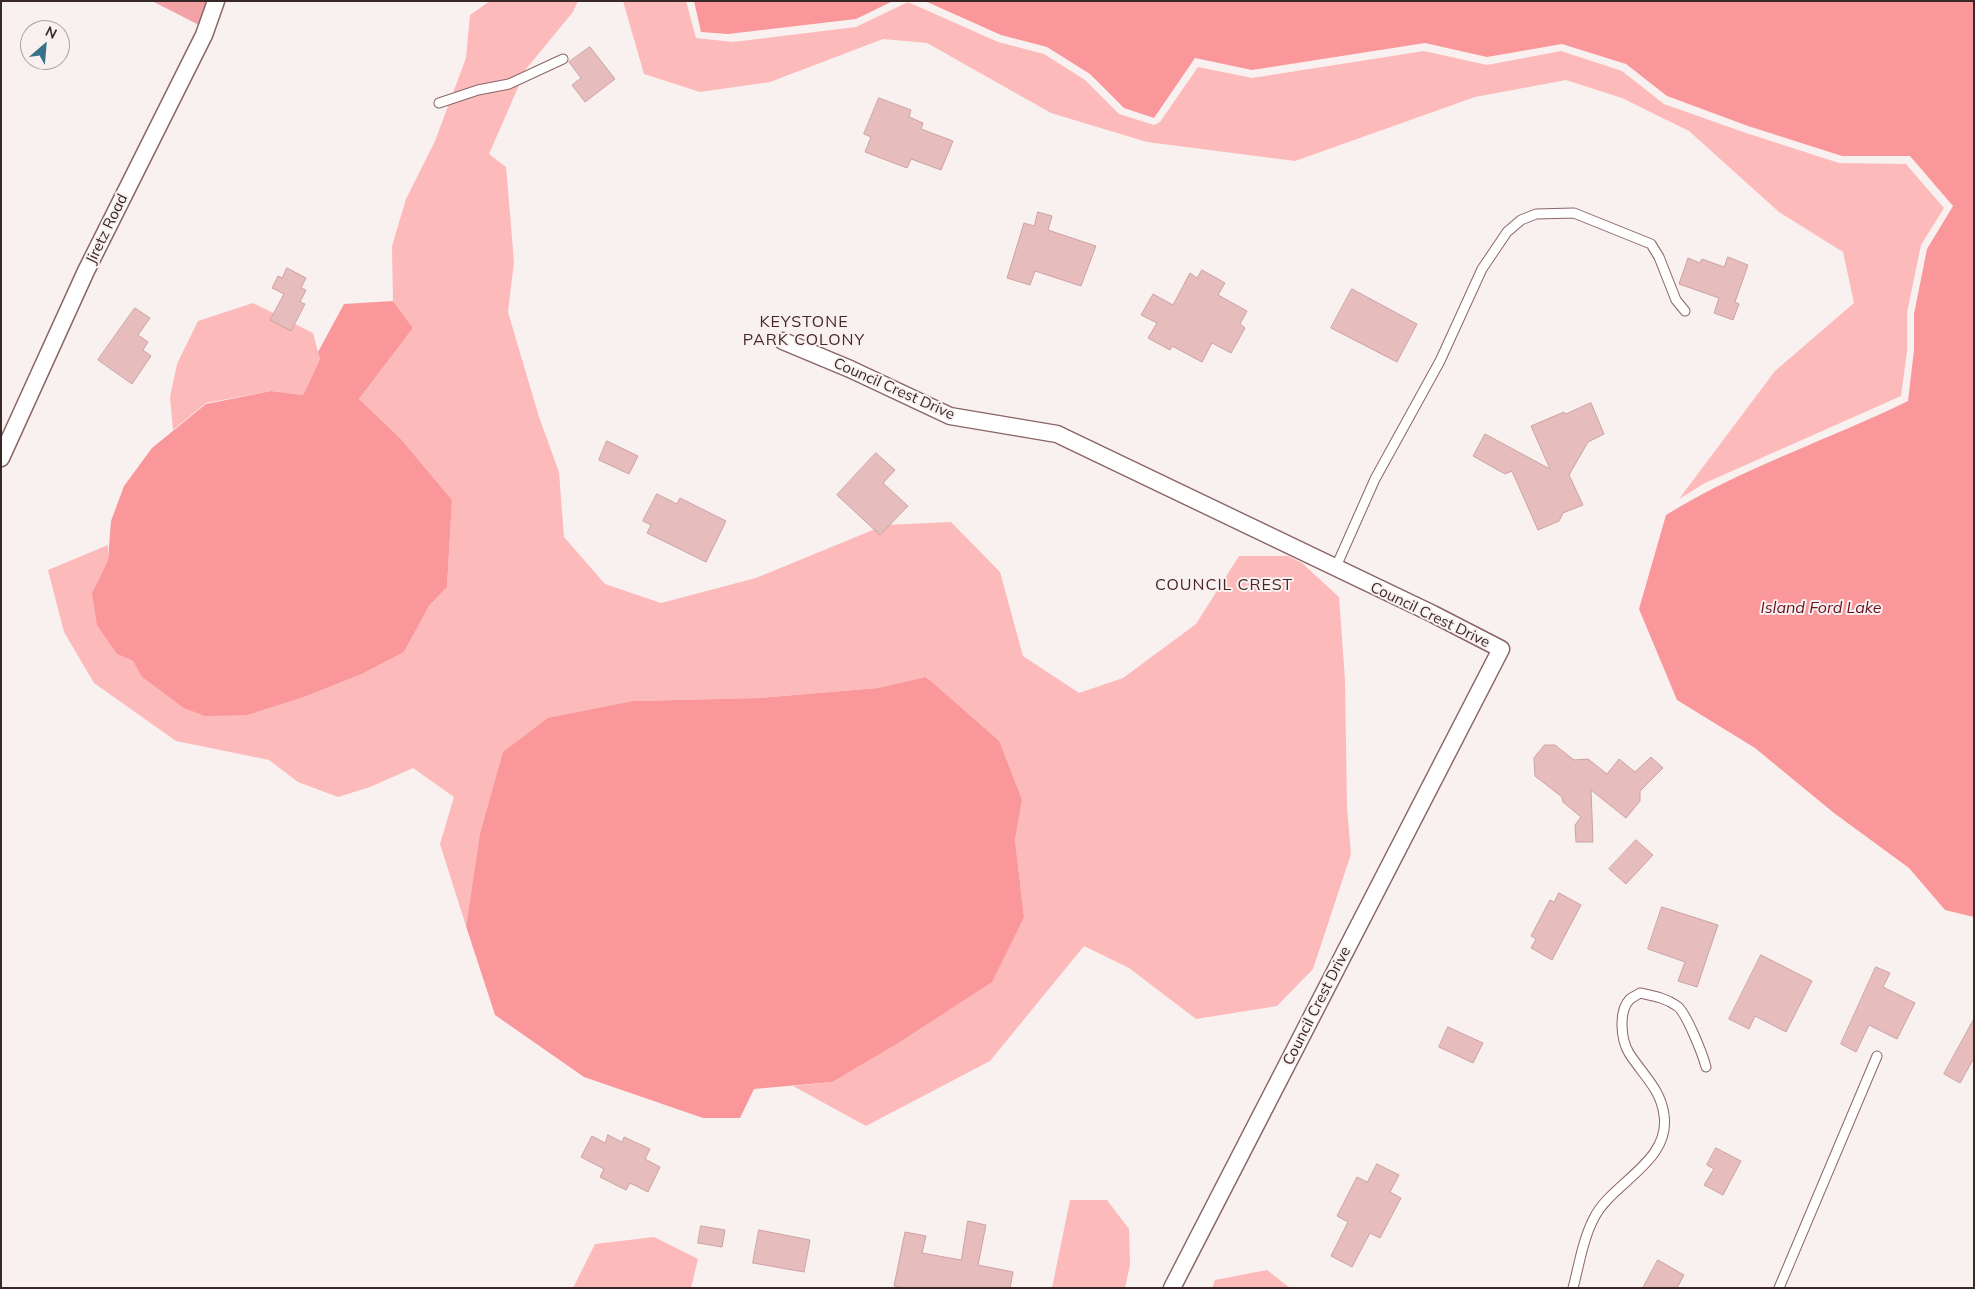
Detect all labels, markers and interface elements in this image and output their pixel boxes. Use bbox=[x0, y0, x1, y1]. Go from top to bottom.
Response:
north arrow bbox=[20, 20, 70, 70]
text: N bbox=[43, 22, 60, 43]
street label: Jiretz Road bbox=[82, 191, 132, 267]
district label: KEYSTONE PARK COLONY bbox=[741, 312, 867, 350]
street label: Council Crest Drive bbox=[831, 354, 957, 424]
district label: COUNCIL CREST bbox=[1153, 575, 1295, 595]
street label: Council Crest Drive bbox=[1367, 578, 1493, 652]
water label: Island Ford Lake bbox=[1760, 598, 1882, 618]
street label: Council Crest Drive bbox=[1279, 944, 1355, 1068]

